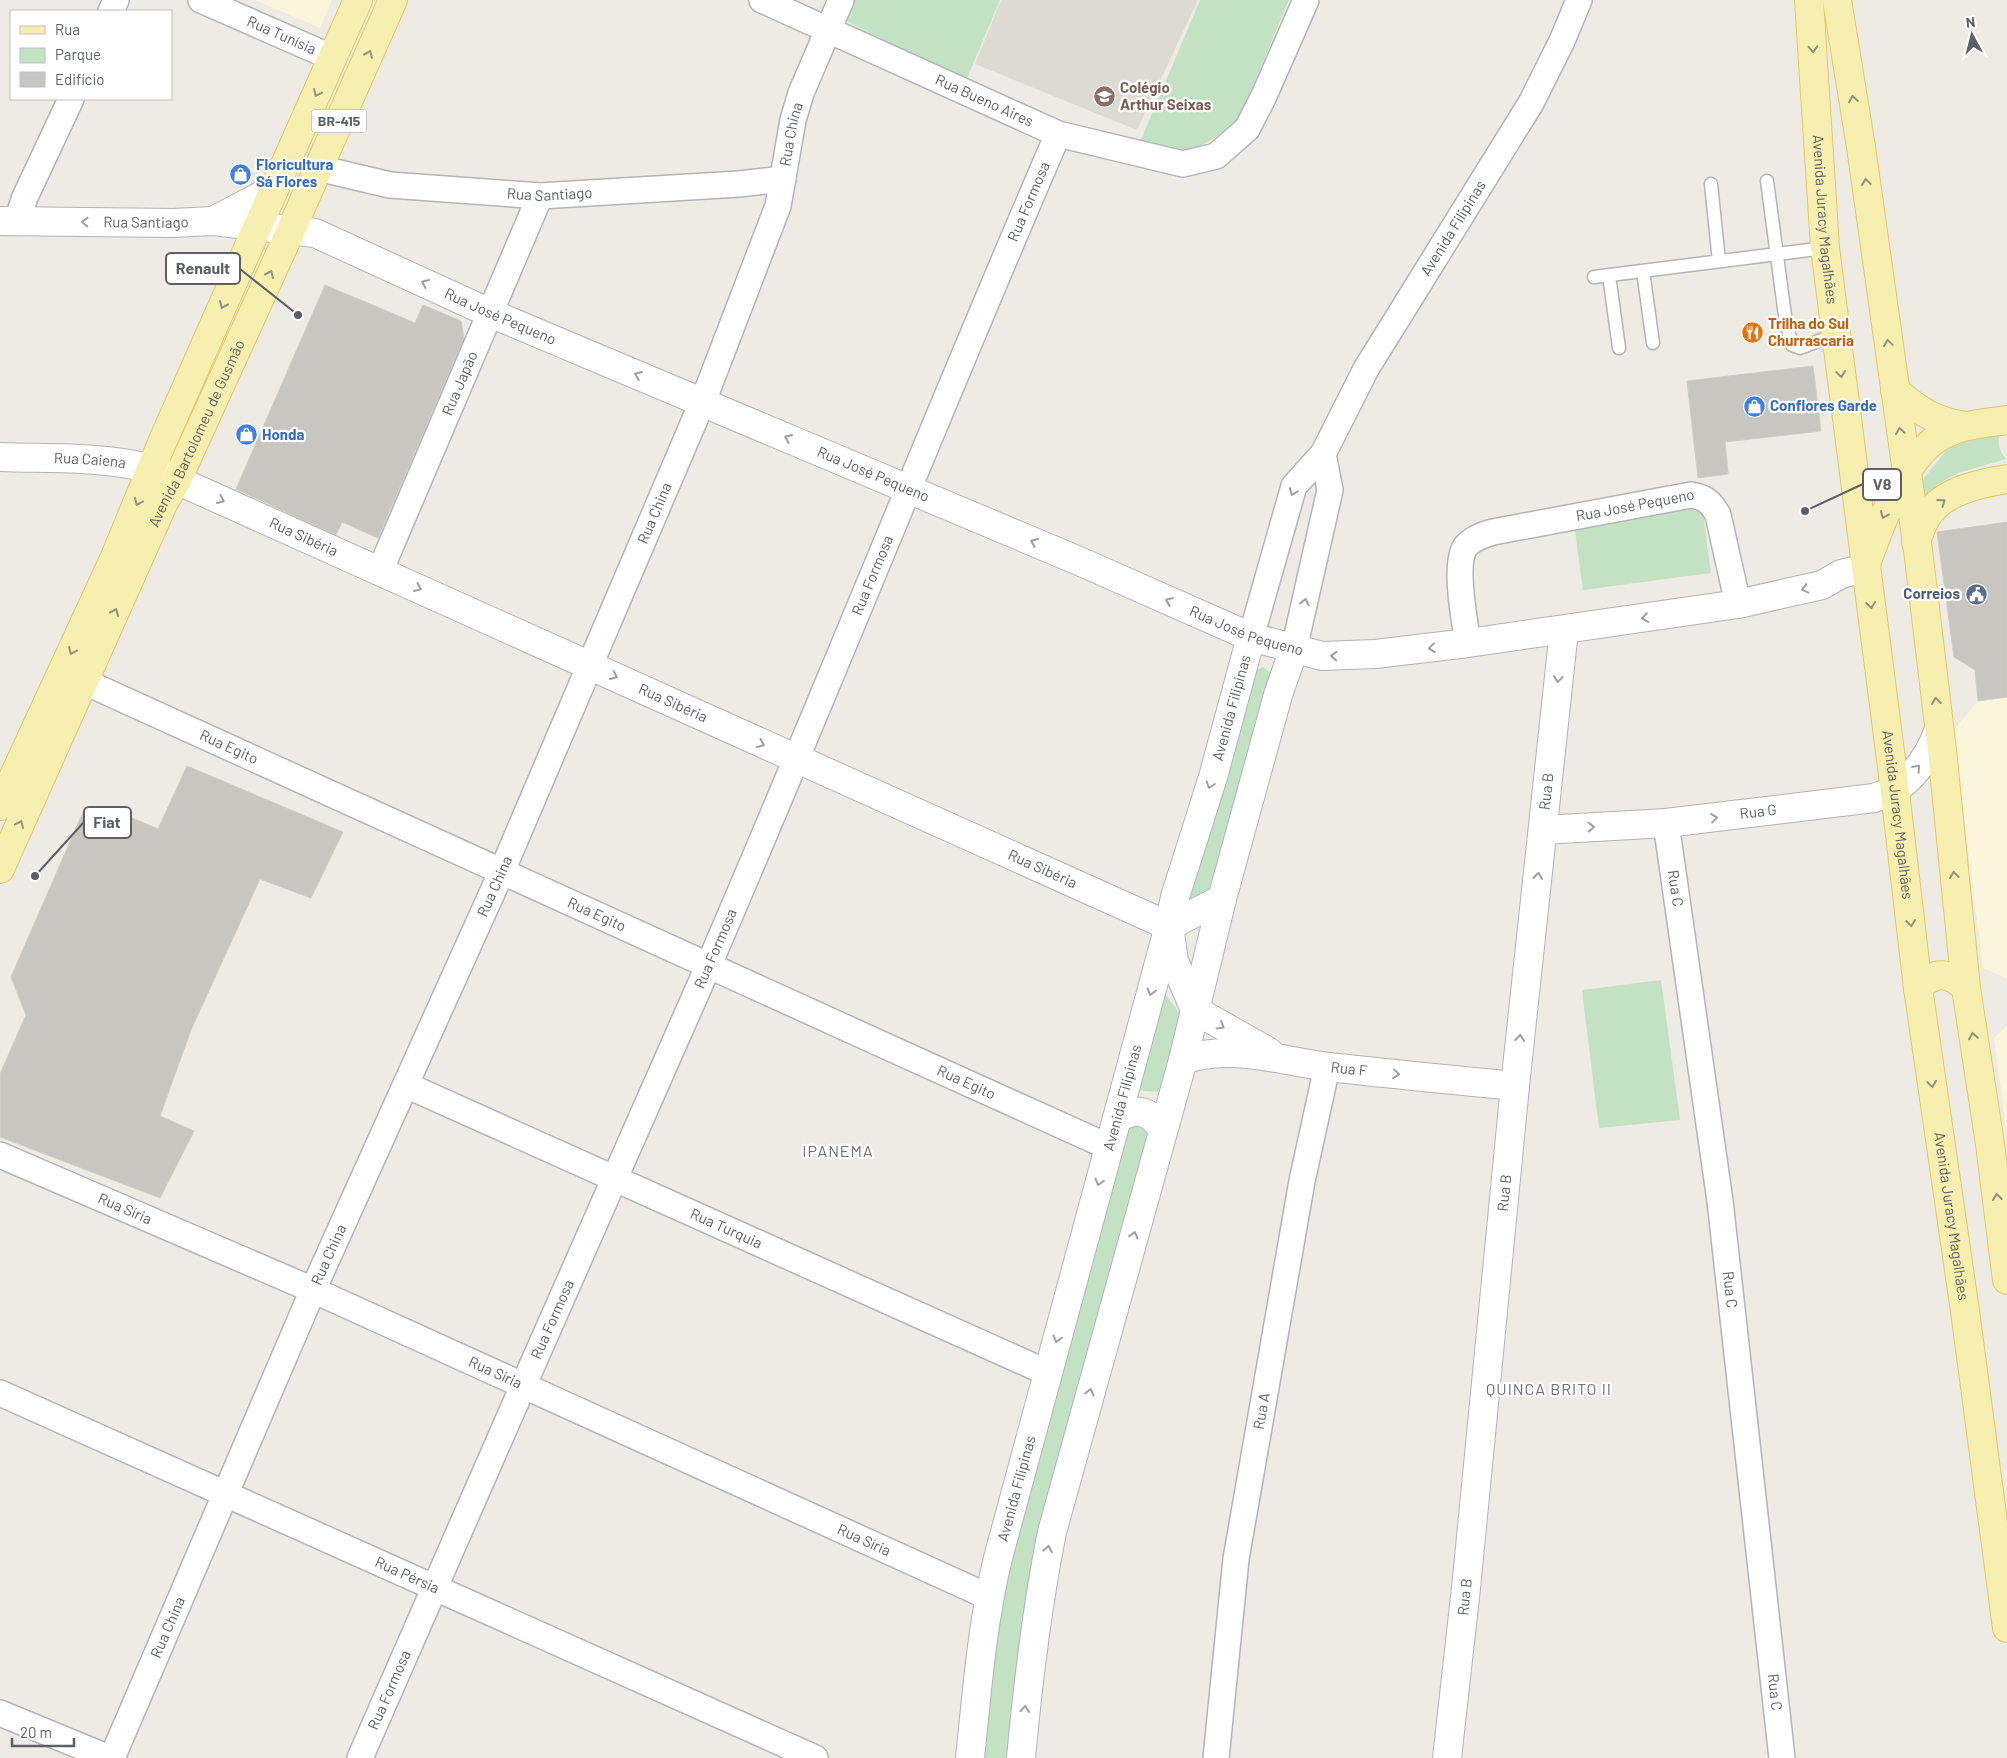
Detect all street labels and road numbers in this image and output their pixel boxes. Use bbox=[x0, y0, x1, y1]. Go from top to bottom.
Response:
street label: Rua Tunísia bbox=[245, 11, 319, 58]
street label: Rua Bueno Aires bbox=[933, 70, 1037, 130]
street label: Rua China bbox=[775, 100, 806, 167]
road number: BR-415 bbox=[312, 110, 366, 132]
street label: Avenida Juracy Magalhães bbox=[1810, 134, 1842, 305]
street label: Rua Formosa bbox=[1003, 159, 1053, 244]
street label: Avenida Filipinas bbox=[1416, 177, 1489, 279]
street label: Rua Santiago bbox=[506, 183, 593, 204]
street label: Rua Santiago bbox=[103, 212, 189, 231]
street label: Rua José Pequeno bbox=[442, 283, 559, 348]
street label: Avenida Bartolomeu de Gusmão bbox=[144, 337, 248, 530]
street label: Rua Japão bbox=[437, 348, 481, 418]
street label: Rua José Pequeno bbox=[815, 442, 932, 505]
street label: Rua Caiena bbox=[54, 448, 127, 471]
street label: Rua China bbox=[633, 480, 675, 546]
street label: Rua José Pequeno bbox=[1574, 485, 1696, 524]
street label: Rua Sibéria bbox=[267, 513, 341, 559]
street label: Rua Formosa bbox=[847, 532, 896, 618]
street label: Rua José Pequeno bbox=[1187, 601, 1306, 659]
street label: Avenida Filipinas bbox=[1208, 653, 1254, 763]
street label: Rua Sibéria bbox=[636, 679, 711, 725]
street label: Rua Egito bbox=[197, 725, 261, 767]
street label: Avenida Juracy Magalhães bbox=[1879, 729, 1918, 900]
street label: Rua B bbox=[1535, 772, 1557, 811]
street label: Rua G bbox=[1739, 800, 1778, 822]
street label: Rua Sibéria bbox=[1006, 845, 1080, 891]
street label: Rua China bbox=[473, 853, 515, 919]
street label: Rua C bbox=[1665, 869, 1688, 908]
street label: Rua Egito bbox=[565, 892, 629, 935]
street label: Rua Formosa bbox=[690, 906, 740, 991]
street label: Avenida Filipinas bbox=[1099, 1042, 1145, 1152]
street label: Rua F bbox=[1330, 1057, 1369, 1079]
street label: Rua Egito bbox=[935, 1061, 999, 1103]
street label: Avenida Juracy Magalhães bbox=[1931, 1131, 1973, 1302]
street label: Rua B bbox=[1493, 1173, 1514, 1212]
street label: Rua Síria bbox=[96, 1188, 155, 1227]
street label: Rua Turquia bbox=[688, 1204, 765, 1252]
street label: Rua China bbox=[306, 1221, 349, 1288]
street label: Rua C bbox=[1720, 1270, 1742, 1309]
street label: Rua Formosa bbox=[526, 1277, 577, 1362]
street label: Rua Síria bbox=[466, 1352, 525, 1392]
street label: Rua A bbox=[1249, 1391, 1273, 1431]
street label: Avenida Filipinas bbox=[993, 1433, 1039, 1543]
street label: Rua Síria bbox=[835, 1519, 894, 1559]
street label: Rua Pérsia bbox=[372, 1552, 442, 1597]
street label: Rua B bbox=[1453, 1577, 1475, 1616]
street label: Rua China bbox=[146, 1594, 188, 1660]
street label: Rua Formosa bbox=[363, 1647, 414, 1732]
street label: Rua C bbox=[1765, 1673, 1787, 1711]

